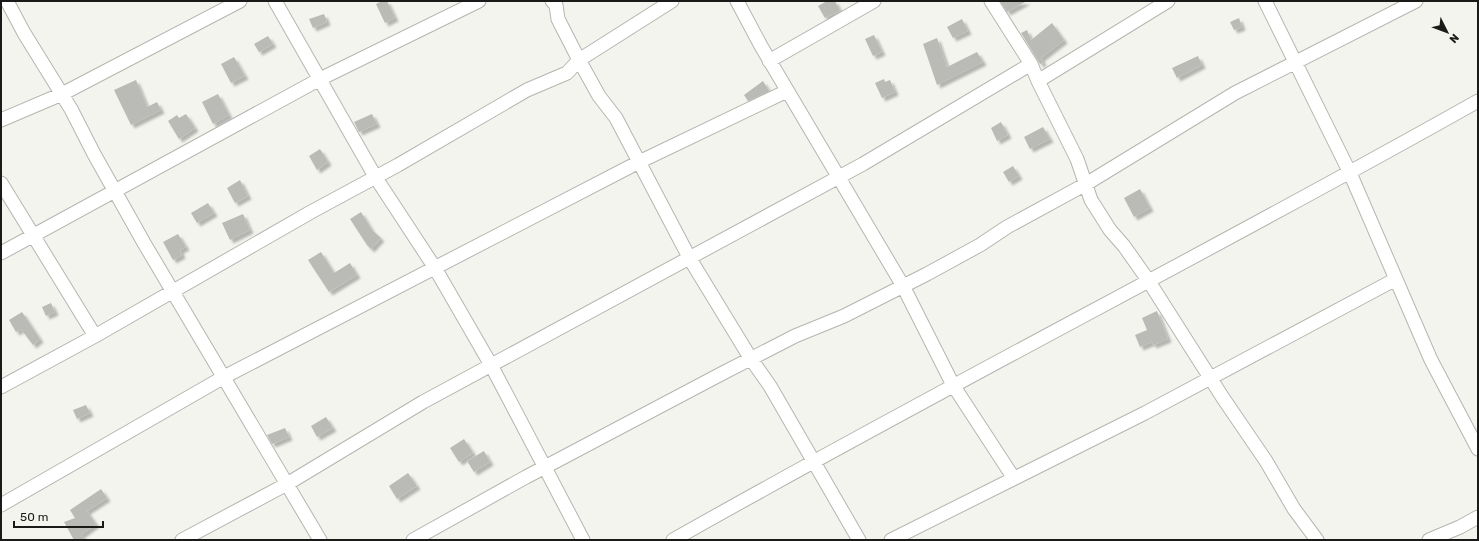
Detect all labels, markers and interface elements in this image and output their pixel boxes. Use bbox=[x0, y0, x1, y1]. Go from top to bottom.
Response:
north arrow bbox=[1427, 12, 1467, 52]
text: N bbox=[1447, 31, 1462, 46]
scale bar bbox=[14, 503, 103, 529]
text: 50 m bbox=[20, 510, 48, 524]

